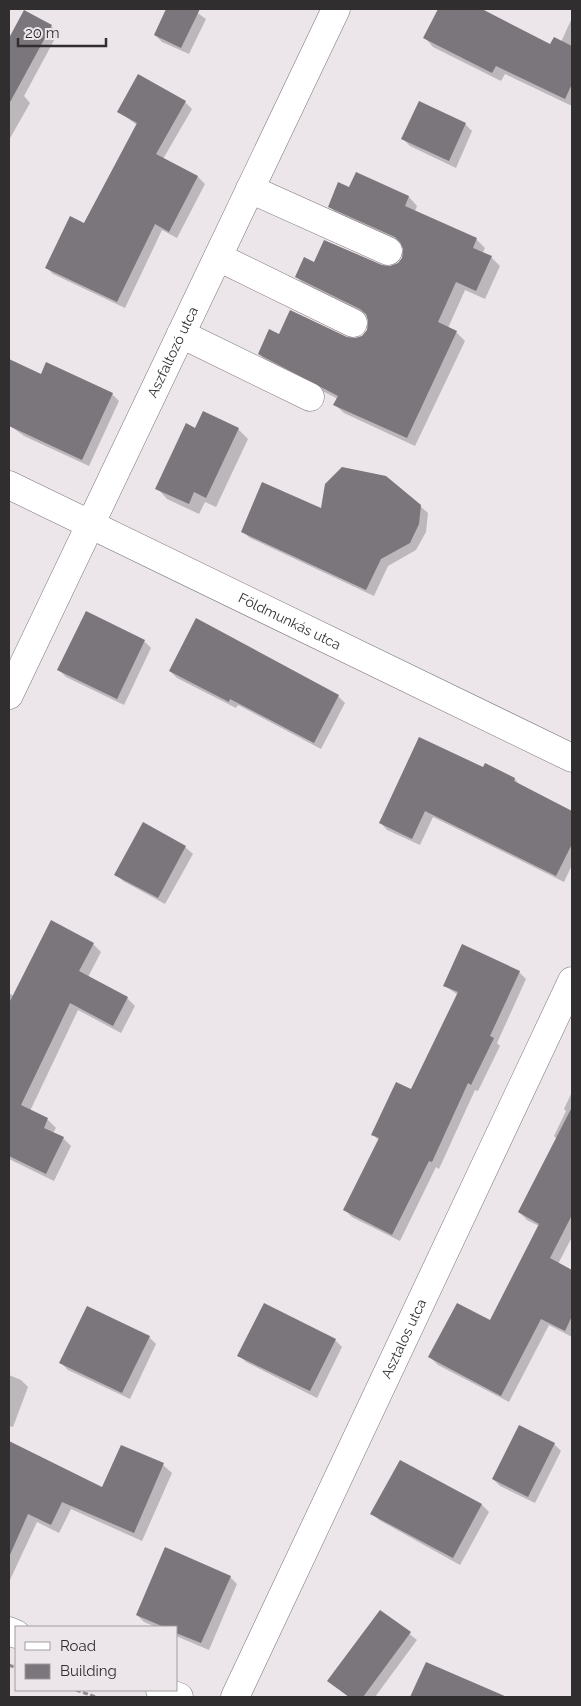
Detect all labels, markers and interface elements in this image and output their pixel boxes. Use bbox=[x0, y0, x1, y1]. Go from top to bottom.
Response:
scale bar bbox=[18, 15, 105, 47]
text: 20 m bbox=[25, 24, 60, 42]
street label: Aszfaltozó utca bbox=[144, 304, 201, 400]
street label: Földmunkás utca bbox=[236, 590, 343, 653]
street label: Asztalos utca bbox=[378, 1296, 429, 1381]
legend bbox=[15, 1626, 178, 1691]
text: Road bbox=[60, 1637, 96, 1655]
text: Building bbox=[60, 1662, 117, 1680]

